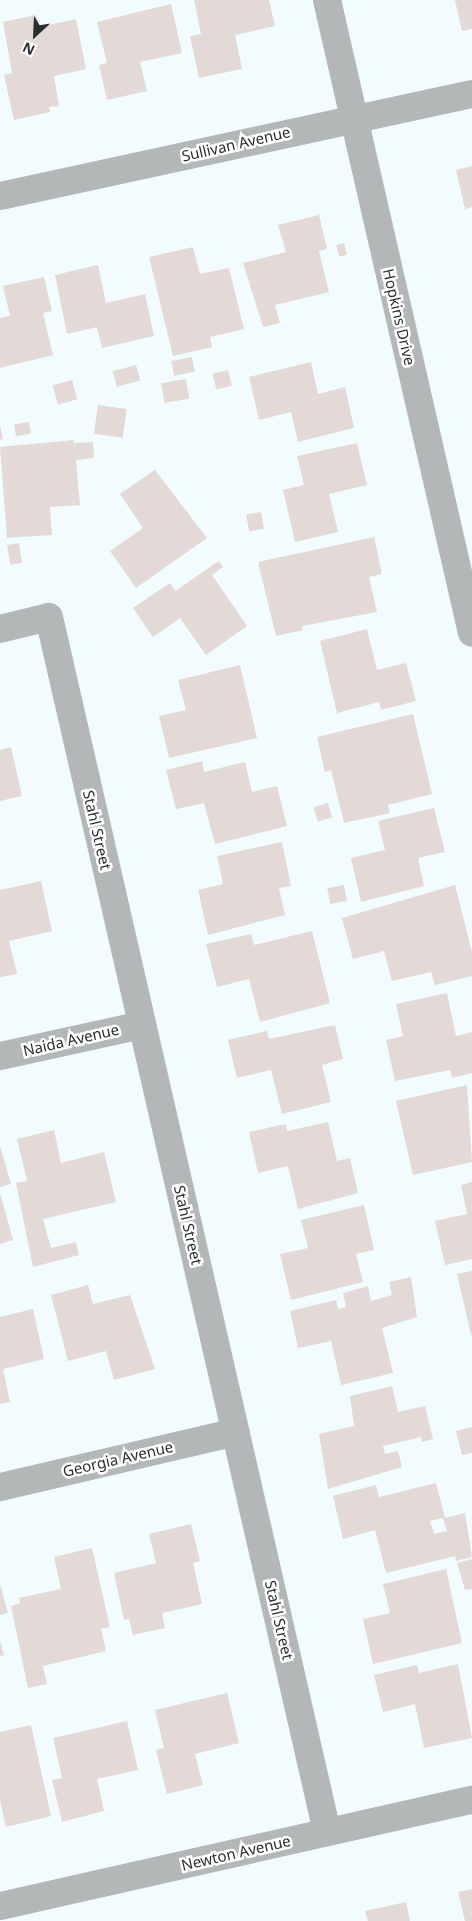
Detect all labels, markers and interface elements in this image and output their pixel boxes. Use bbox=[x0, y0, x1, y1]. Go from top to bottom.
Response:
north arrow bbox=[10, 10, 60, 60]
text: N bbox=[19, 38, 38, 60]
street label: Sullivan Avenue bbox=[180, 123, 292, 165]
street label: Hopkins Drive bbox=[379, 267, 419, 367]
street label: Stahl Street bbox=[79, 789, 115, 871]
street label: Naida Avenue bbox=[21, 1020, 121, 1060]
street label: Stahl Street bbox=[170, 1184, 206, 1266]
street label: Georgia Avenue bbox=[61, 1438, 175, 1480]
street label: Stahl Street bbox=[261, 1579, 297, 1661]
street label: Newton Avenue bbox=[180, 1832, 292, 1874]

